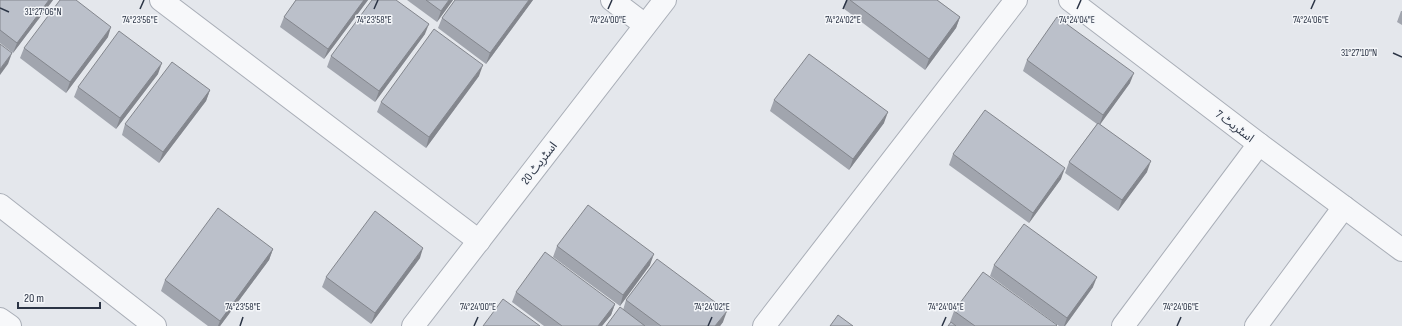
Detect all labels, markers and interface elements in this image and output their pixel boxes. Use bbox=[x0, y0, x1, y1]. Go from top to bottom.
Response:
text: 31°27'06"N bbox=[24, 6, 62, 18]
text: 74°23'56"E bbox=[122, 14, 158, 26]
text: 74°23'58"E bbox=[356, 14, 392, 26]
text: 74°24'00"E bbox=[590, 14, 626, 26]
text: 74°24'02"E bbox=[825, 14, 861, 26]
text: 74°24'04"E bbox=[1059, 14, 1095, 26]
text: 74°24'06"E bbox=[1293, 14, 1329, 26]
text: 31°27'10"N bbox=[1341, 47, 1377, 59]
street label: اسٹریٹ 7 bbox=[1212, 107, 1257, 146]
street label: اسٹریٹ 20 bbox=[518, 139, 561, 188]
scale bar bbox=[18, 284, 100, 310]
text: 20 m bbox=[24, 291, 44, 306]
text: 74°23'58"E bbox=[225, 301, 261, 313]
text: 74°24'00"E bbox=[460, 301, 496, 313]
text: 74°24'02"E bbox=[694, 301, 730, 313]
text: 74°24'04"E bbox=[928, 301, 964, 313]
text: 74°24'06"E bbox=[1163, 301, 1199, 313]

